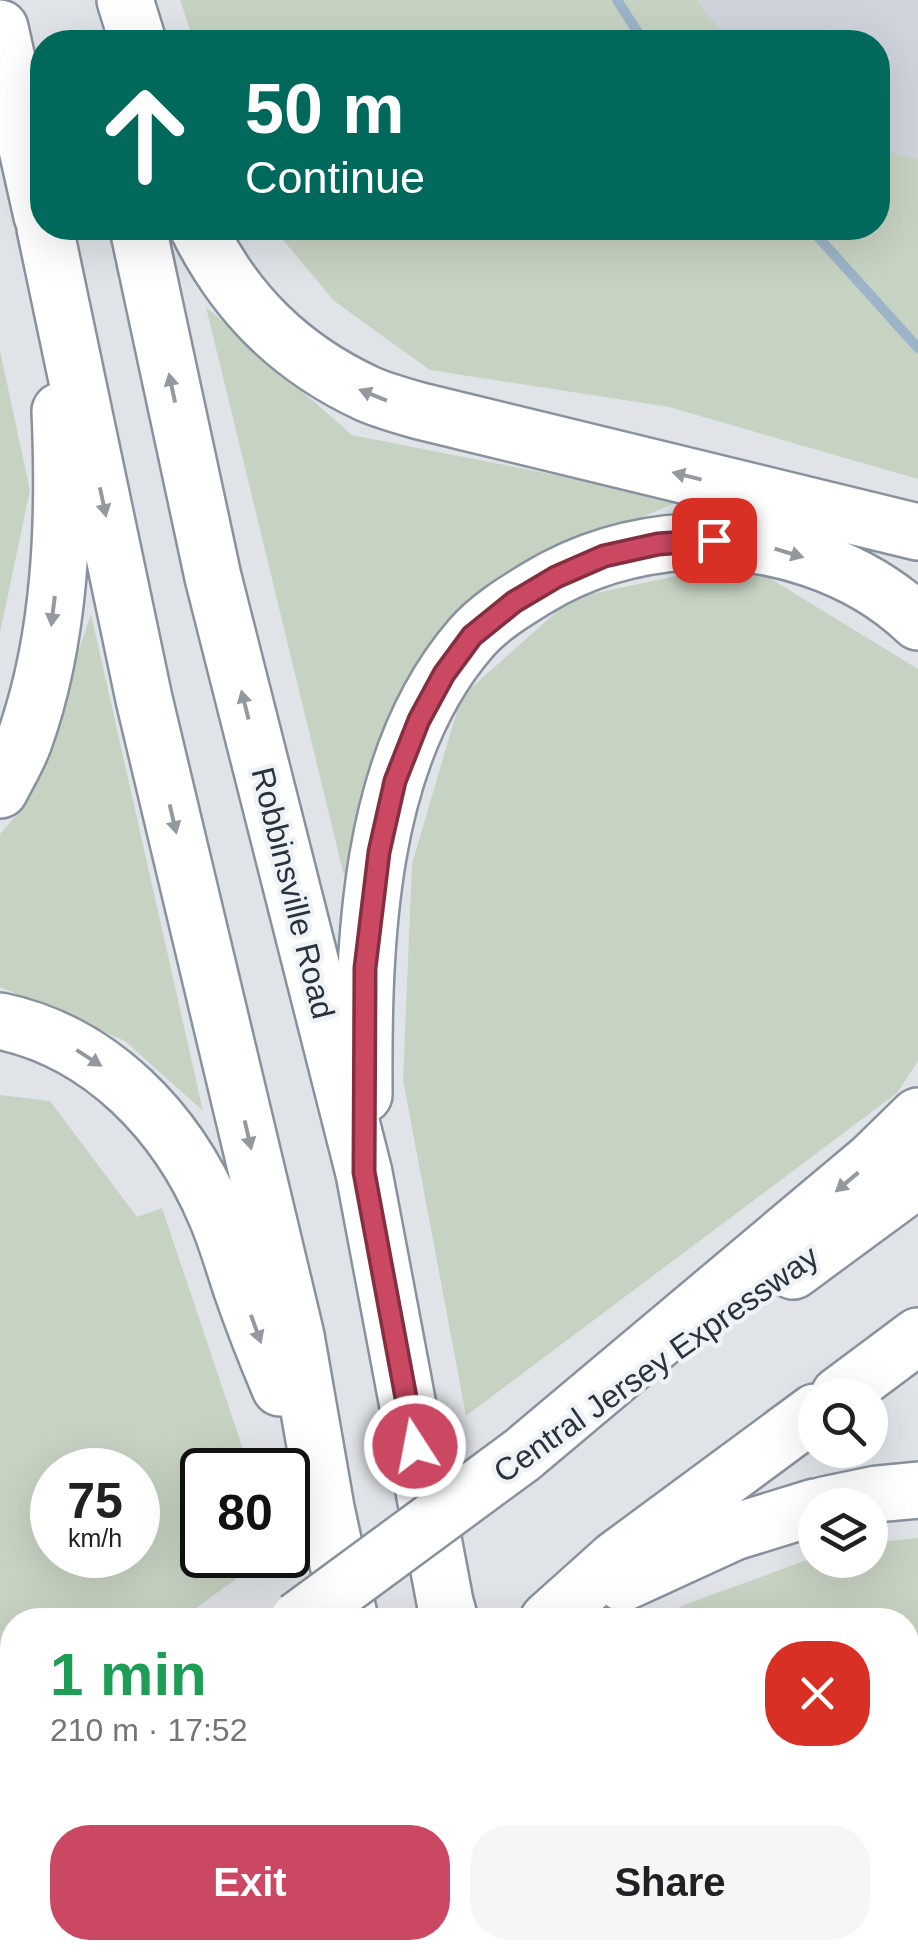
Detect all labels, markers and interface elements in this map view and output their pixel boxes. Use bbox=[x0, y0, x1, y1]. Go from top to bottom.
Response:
icon: ahead bbox=[80, 70, 210, 200]
text: 50 m bbox=[245, 70, 405, 148]
text: Continue bbox=[245, 152, 425, 203]
one-way arrow bbox=[164, 372, 180, 403]
one-way arrow bbox=[358, 386, 388, 402]
one-way arrow bbox=[671, 468, 702, 483]
one-way arrow bbox=[96, 487, 112, 518]
pin bbox=[672, 498, 757, 583]
icon: arrive bbox=[687, 513, 742, 568]
one-way arrow bbox=[774, 546, 805, 561]
one-way arrow bbox=[45, 595, 61, 627]
one-way arrow bbox=[237, 689, 252, 720]
street label: Robbinsville Road bbox=[244, 764, 342, 1022]
one-way arrow bbox=[166, 804, 181, 835]
one-way arrow bbox=[76, 1049, 103, 1067]
one-way arrow bbox=[241, 1120, 256, 1151]
one-way arrow bbox=[834, 1171, 859, 1192]
street label: Central Jersey Expressway bbox=[487, 1238, 825, 1490]
one-way arrow bbox=[249, 1314, 264, 1344]
map controls bbox=[798, 1378, 888, 1578]
button: search bbox=[798, 1378, 888, 1468]
position arrow bbox=[363, 1394, 467, 1498]
speed limit sign: 80 bbox=[180, 1448, 310, 1578]
text: 75 bbox=[67, 1473, 123, 1529]
button: layers bbox=[798, 1488, 888, 1578]
text: km/h bbox=[68, 1524, 122, 1552]
text: 1 min bbox=[50, 1641, 207, 1708]
button: close bbox=[765, 1641, 870, 1746]
text: 210 m · 17:52 bbox=[50, 1712, 247, 1748]
button: Exit bbox=[50, 1825, 450, 1940]
button: Share bbox=[470, 1825, 870, 1940]

